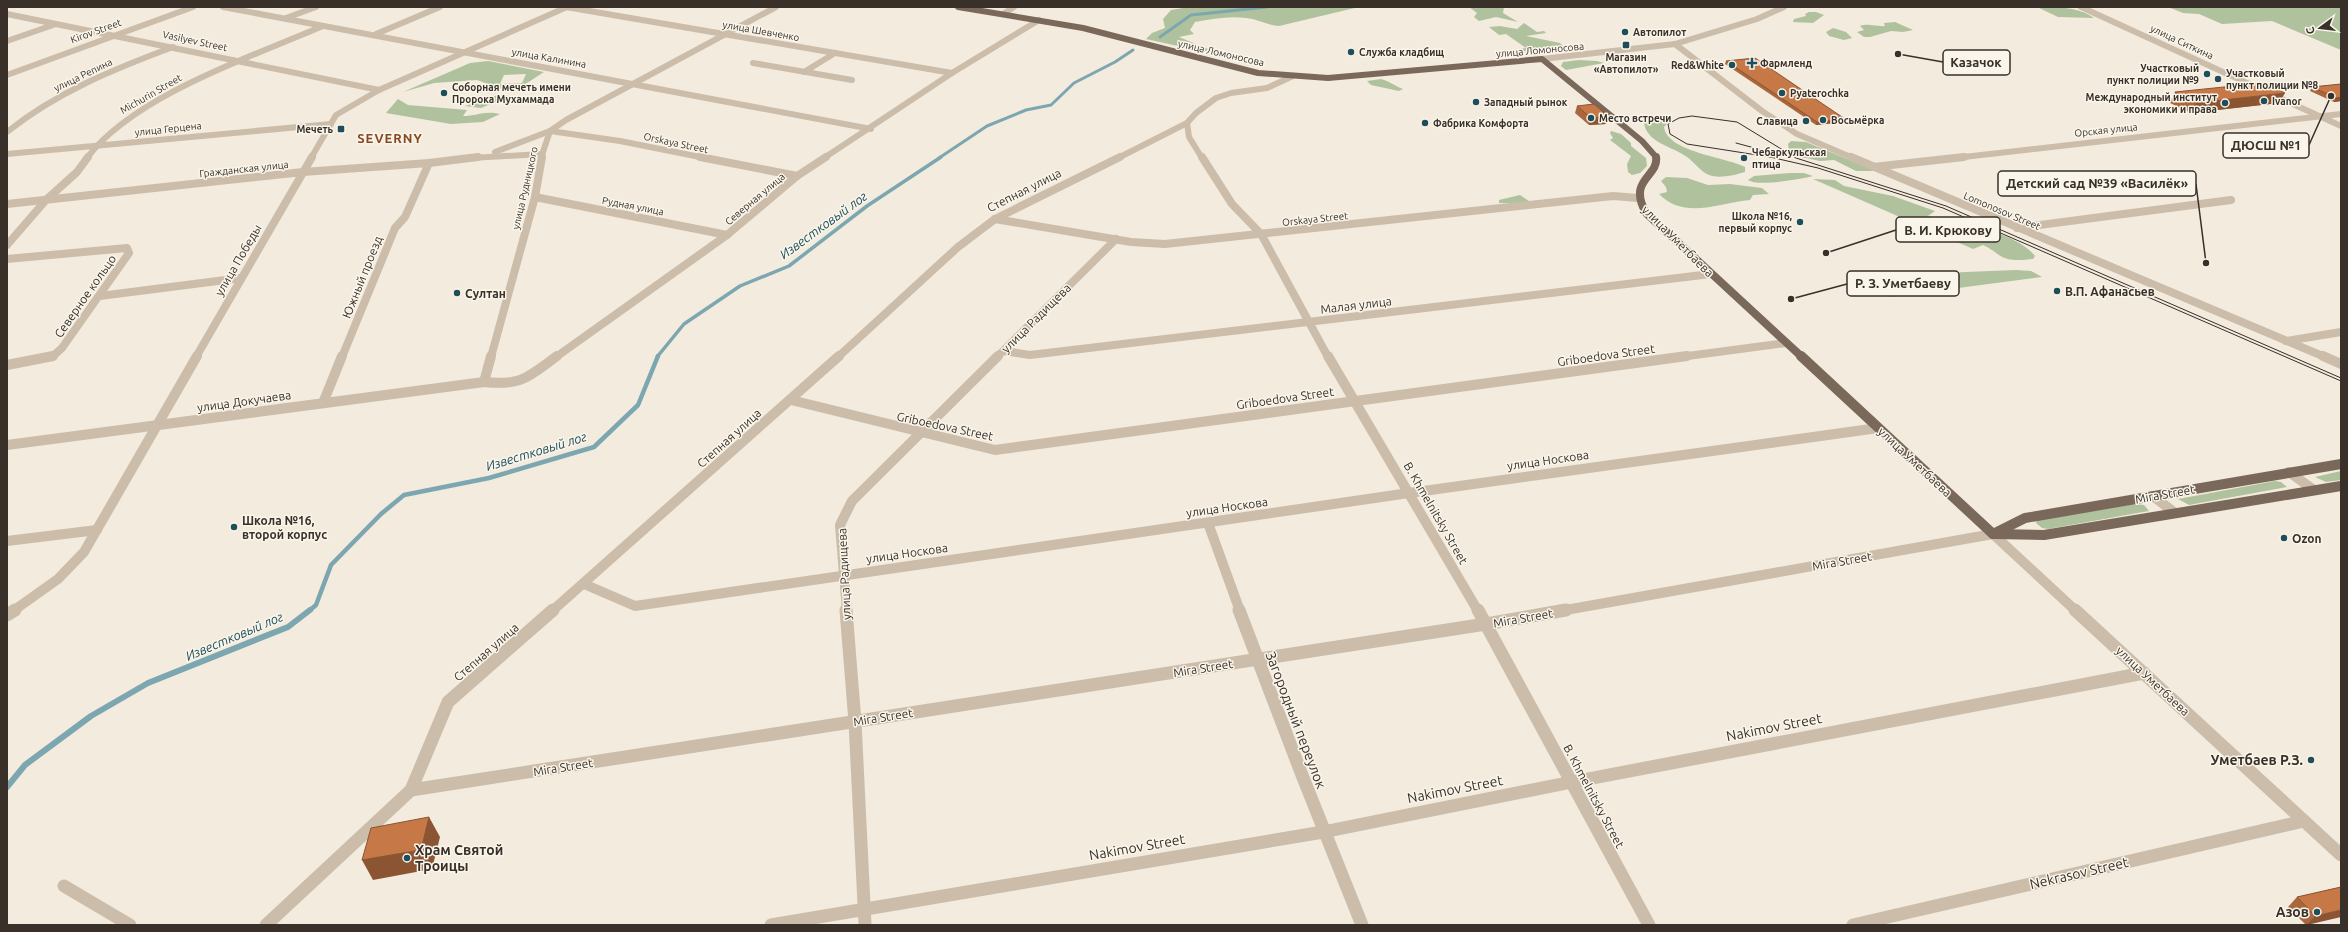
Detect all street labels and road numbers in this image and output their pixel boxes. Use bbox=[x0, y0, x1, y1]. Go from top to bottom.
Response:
street label: Kirov Street bbox=[69, 17, 123, 45]
street label: улица Шевченко bbox=[722, 19, 800, 43]
street label: улица Ситкина bbox=[2149, 23, 2215, 61]
street label: Vasilyev Street bbox=[162, 29, 229, 53]
street label: улица Ломоносова bbox=[1177, 38, 1265, 68]
street label: улица Ломоносова bbox=[1496, 41, 1584, 59]
street label: улица Калинина bbox=[511, 46, 587, 70]
street label: улица Репина bbox=[52, 56, 114, 94]
street label: Michurin Street bbox=[118, 72, 184, 116]
street label: улица Герцена bbox=[134, 120, 202, 138]
street label: Орская улица bbox=[2074, 121, 2138, 139]
street label: Orskaya Street bbox=[642, 131, 710, 155]
street label: улица Рудницкого bbox=[510, 145, 540, 230]
street label: Гражданская улица bbox=[199, 159, 289, 179]
street label: Степная улица bbox=[985, 166, 1063, 214]
street label: Северная улица bbox=[723, 171, 787, 227]
street label: Lomonosov Street bbox=[1962, 190, 2042, 232]
street label: Рудная улица bbox=[601, 195, 665, 217]
street label: улица Уметбаева bbox=[1640, 203, 1716, 279]
street label: Orskaya Street bbox=[1281, 210, 1349, 228]
street label: улица Победы bbox=[212, 222, 264, 298]
street label: Южный проезд bbox=[340, 234, 384, 320]
street label: Северное кольцо bbox=[52, 252, 118, 340]
street label: улица Радищева bbox=[999, 281, 1073, 355]
street label: Малая улица bbox=[1320, 294, 1392, 316]
street label: Griboedova Street bbox=[1556, 342, 1656, 368]
street label: Griboedova Street bbox=[1235, 385, 1335, 411]
street label: улица Докучаева bbox=[196, 388, 292, 414]
street label: Степная улица bbox=[694, 406, 764, 470]
street label: Griboedova Street bbox=[896, 409, 995, 443]
street label: улица Уметбаева bbox=[1876, 425, 1954, 499]
street label: улица Носкова bbox=[1506, 448, 1590, 472]
street label: B. Khmelnitsky Street bbox=[1402, 460, 1471, 566]
street label: Mira Street bbox=[2134, 482, 2196, 506]
street label: улица Носкова bbox=[1185, 495, 1269, 519]
street label: улица Радищева bbox=[835, 528, 853, 620]
street label: улица Носкова bbox=[865, 541, 949, 565]
street label: Mira Street bbox=[1811, 549, 1873, 573]
street label: Mira Street bbox=[1492, 606, 1554, 630]
street label: Степная улица bbox=[451, 620, 521, 684]
street label: улица Уметбаева bbox=[2114, 644, 2192, 718]
street label: Загородный переулок bbox=[1262, 649, 1330, 791]
street label: Mira Street bbox=[1172, 657, 1234, 679]
street label: Mira Street bbox=[852, 706, 914, 728]
street label: Nakimov Street bbox=[1725, 710, 1824, 744]
street label: B. Khmelnitsky Street bbox=[1561, 742, 1627, 850]
street label: Mira Street bbox=[532, 756, 594, 778]
street label: Nakimov Street bbox=[1406, 772, 1505, 806]
street label: Nakimov Street bbox=[1088, 831, 1187, 863]
street label: Nekrasov Street bbox=[2028, 854, 2130, 892]

